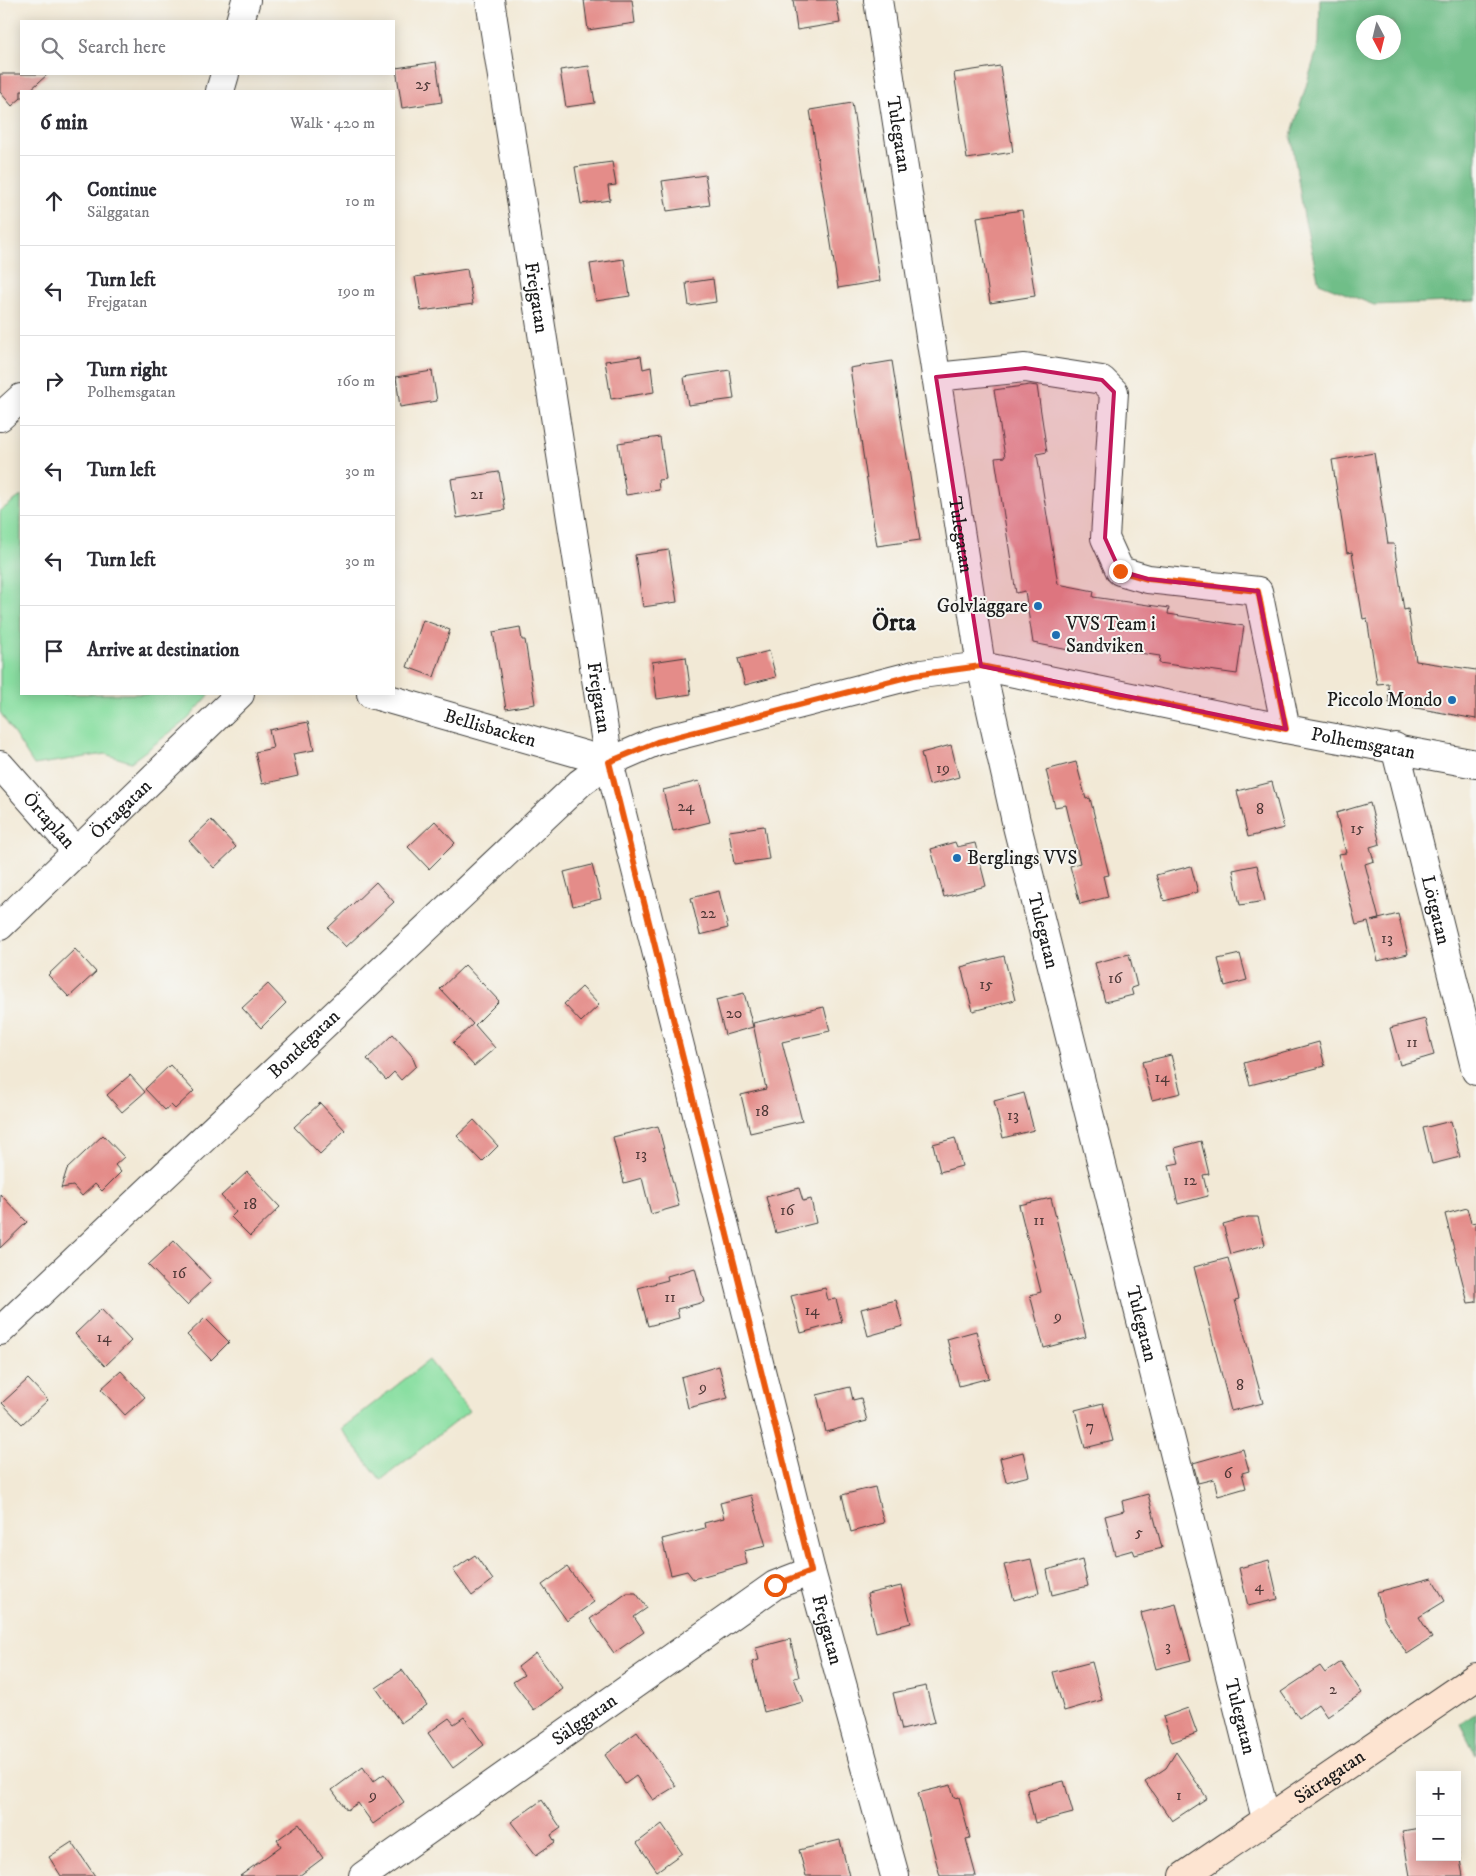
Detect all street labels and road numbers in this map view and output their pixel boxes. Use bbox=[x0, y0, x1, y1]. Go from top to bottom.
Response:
street label: Tulegatan bbox=[882, 95, 916, 174]
street label: Frejgatan bbox=[520, 260, 553, 335]
street label: Tulegatan bbox=[943, 495, 978, 575]
street label: Frejgatan bbox=[582, 660, 616, 735]
street label: Bellisbacken bbox=[441, 704, 539, 752]
street label: Polhemsgatan bbox=[1309, 722, 1417, 764]
street label: Örtagatan bbox=[85, 774, 156, 844]
street label: Örtaplan bbox=[18, 787, 80, 853]
street label: Lötgatan bbox=[1416, 873, 1455, 947]
street label: Tulegatan bbox=[1023, 891, 1064, 971]
street label: Bondegatan bbox=[263, 1005, 344, 1083]
street label: Tulegatan bbox=[1121, 1283, 1162, 1364]
street label: Frejgatan bbox=[807, 1592, 848, 1667]
street label: Tulegatan bbox=[1220, 1676, 1261, 1757]
street label: Sälggatan bbox=[547, 1689, 621, 1751]
street label: Sätragatan bbox=[1290, 1745, 1369, 1809]

